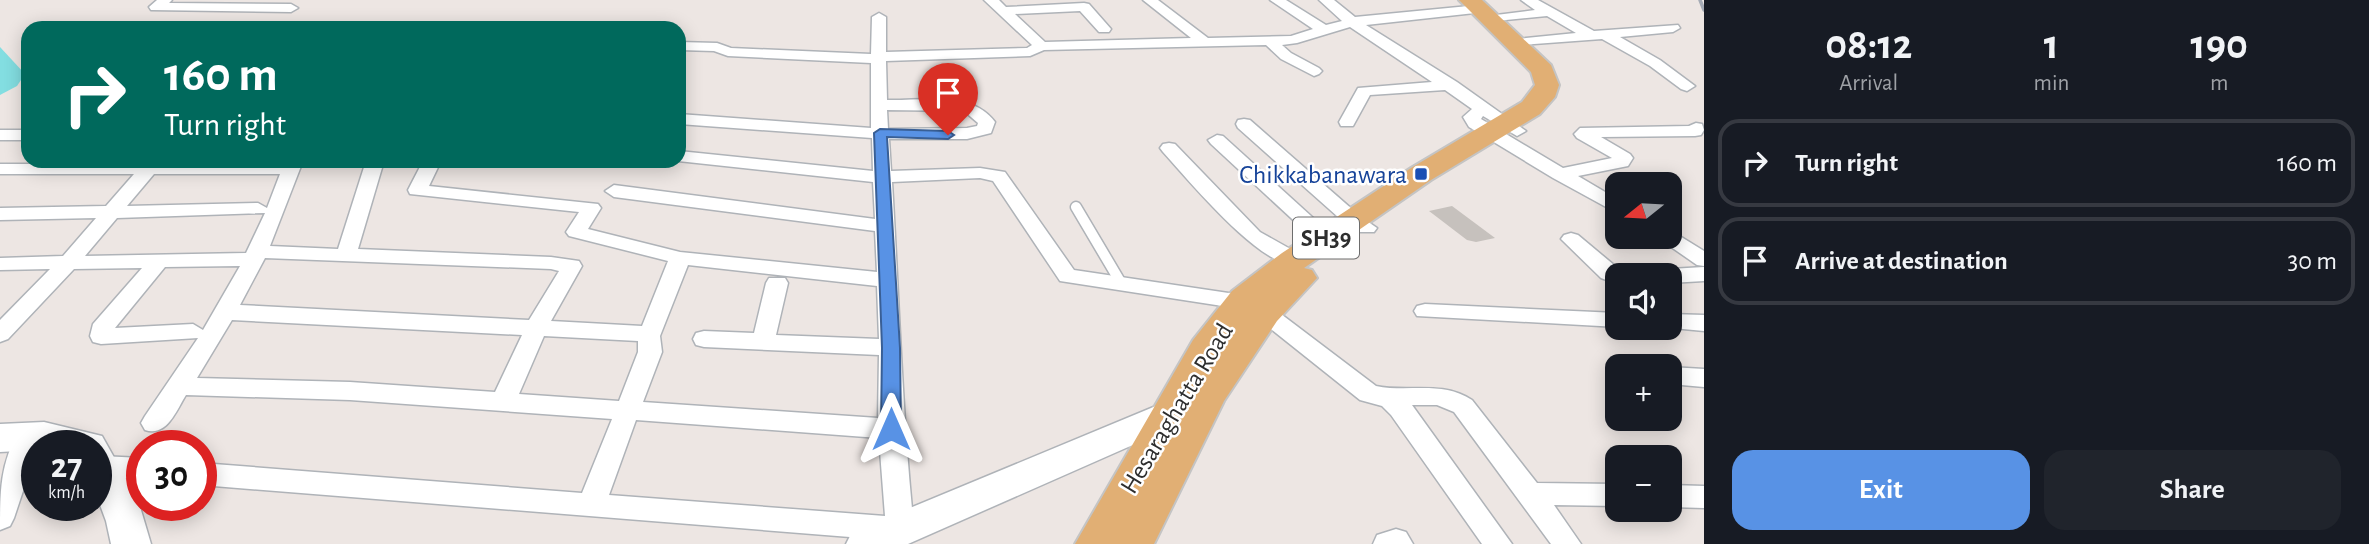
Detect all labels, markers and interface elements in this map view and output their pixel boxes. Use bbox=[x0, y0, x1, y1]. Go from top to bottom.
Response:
text: 08:12 bbox=[1825, 24, 1912, 66]
text: 1 bbox=[2044, 24, 2059, 66]
text: 190 bbox=[2191, 24, 2248, 66]
icon: right bbox=[49, 49, 140, 140]
text: 160 m bbox=[164, 51, 278, 100]
pin bbox=[918, 63, 978, 135]
text: Arrival bbox=[1839, 72, 1898, 95]
text: min bbox=[2033, 72, 2069, 95]
text: m bbox=[2210, 72, 2228, 95]
icon: arrive bbox=[929, 74, 967, 112]
text: Turn right bbox=[164, 109, 286, 141]
icon: right bbox=[1736, 144, 1774, 182]
text: Turn right bbox=[1795, 150, 1898, 176]
text: 160 m bbox=[2277, 150, 2337, 176]
place label: Chikkabanawara bbox=[1239, 162, 1407, 188]
marker: Chikkabanawara bbox=[1413, 166, 1429, 182]
north arrow bbox=[1605, 172, 1682, 248]
map controls bbox=[1605, 172, 1682, 522]
road number: SH39 bbox=[1293, 218, 1359, 258]
icon: arrive bbox=[1736, 242, 1774, 280]
text: Arrive at destination bbox=[1795, 248, 2008, 274]
text: 30 m bbox=[2287, 248, 2337, 274]
button: sound bbox=[1605, 263, 1682, 340]
street label: Hesaraghatta Road bbox=[1116, 319, 1238, 498]
button: + bbox=[1605, 354, 1682, 431]
position arrow bbox=[854, 392, 928, 466]
speed limit sign: 30 bbox=[126, 430, 217, 521]
button: − bbox=[1605, 445, 1682, 522]
text: 27 bbox=[51, 449, 82, 484]
button: Exit bbox=[1732, 450, 2030, 530]
button: Share bbox=[2044, 450, 2341, 530]
text: km/h bbox=[48, 484, 85, 502]

